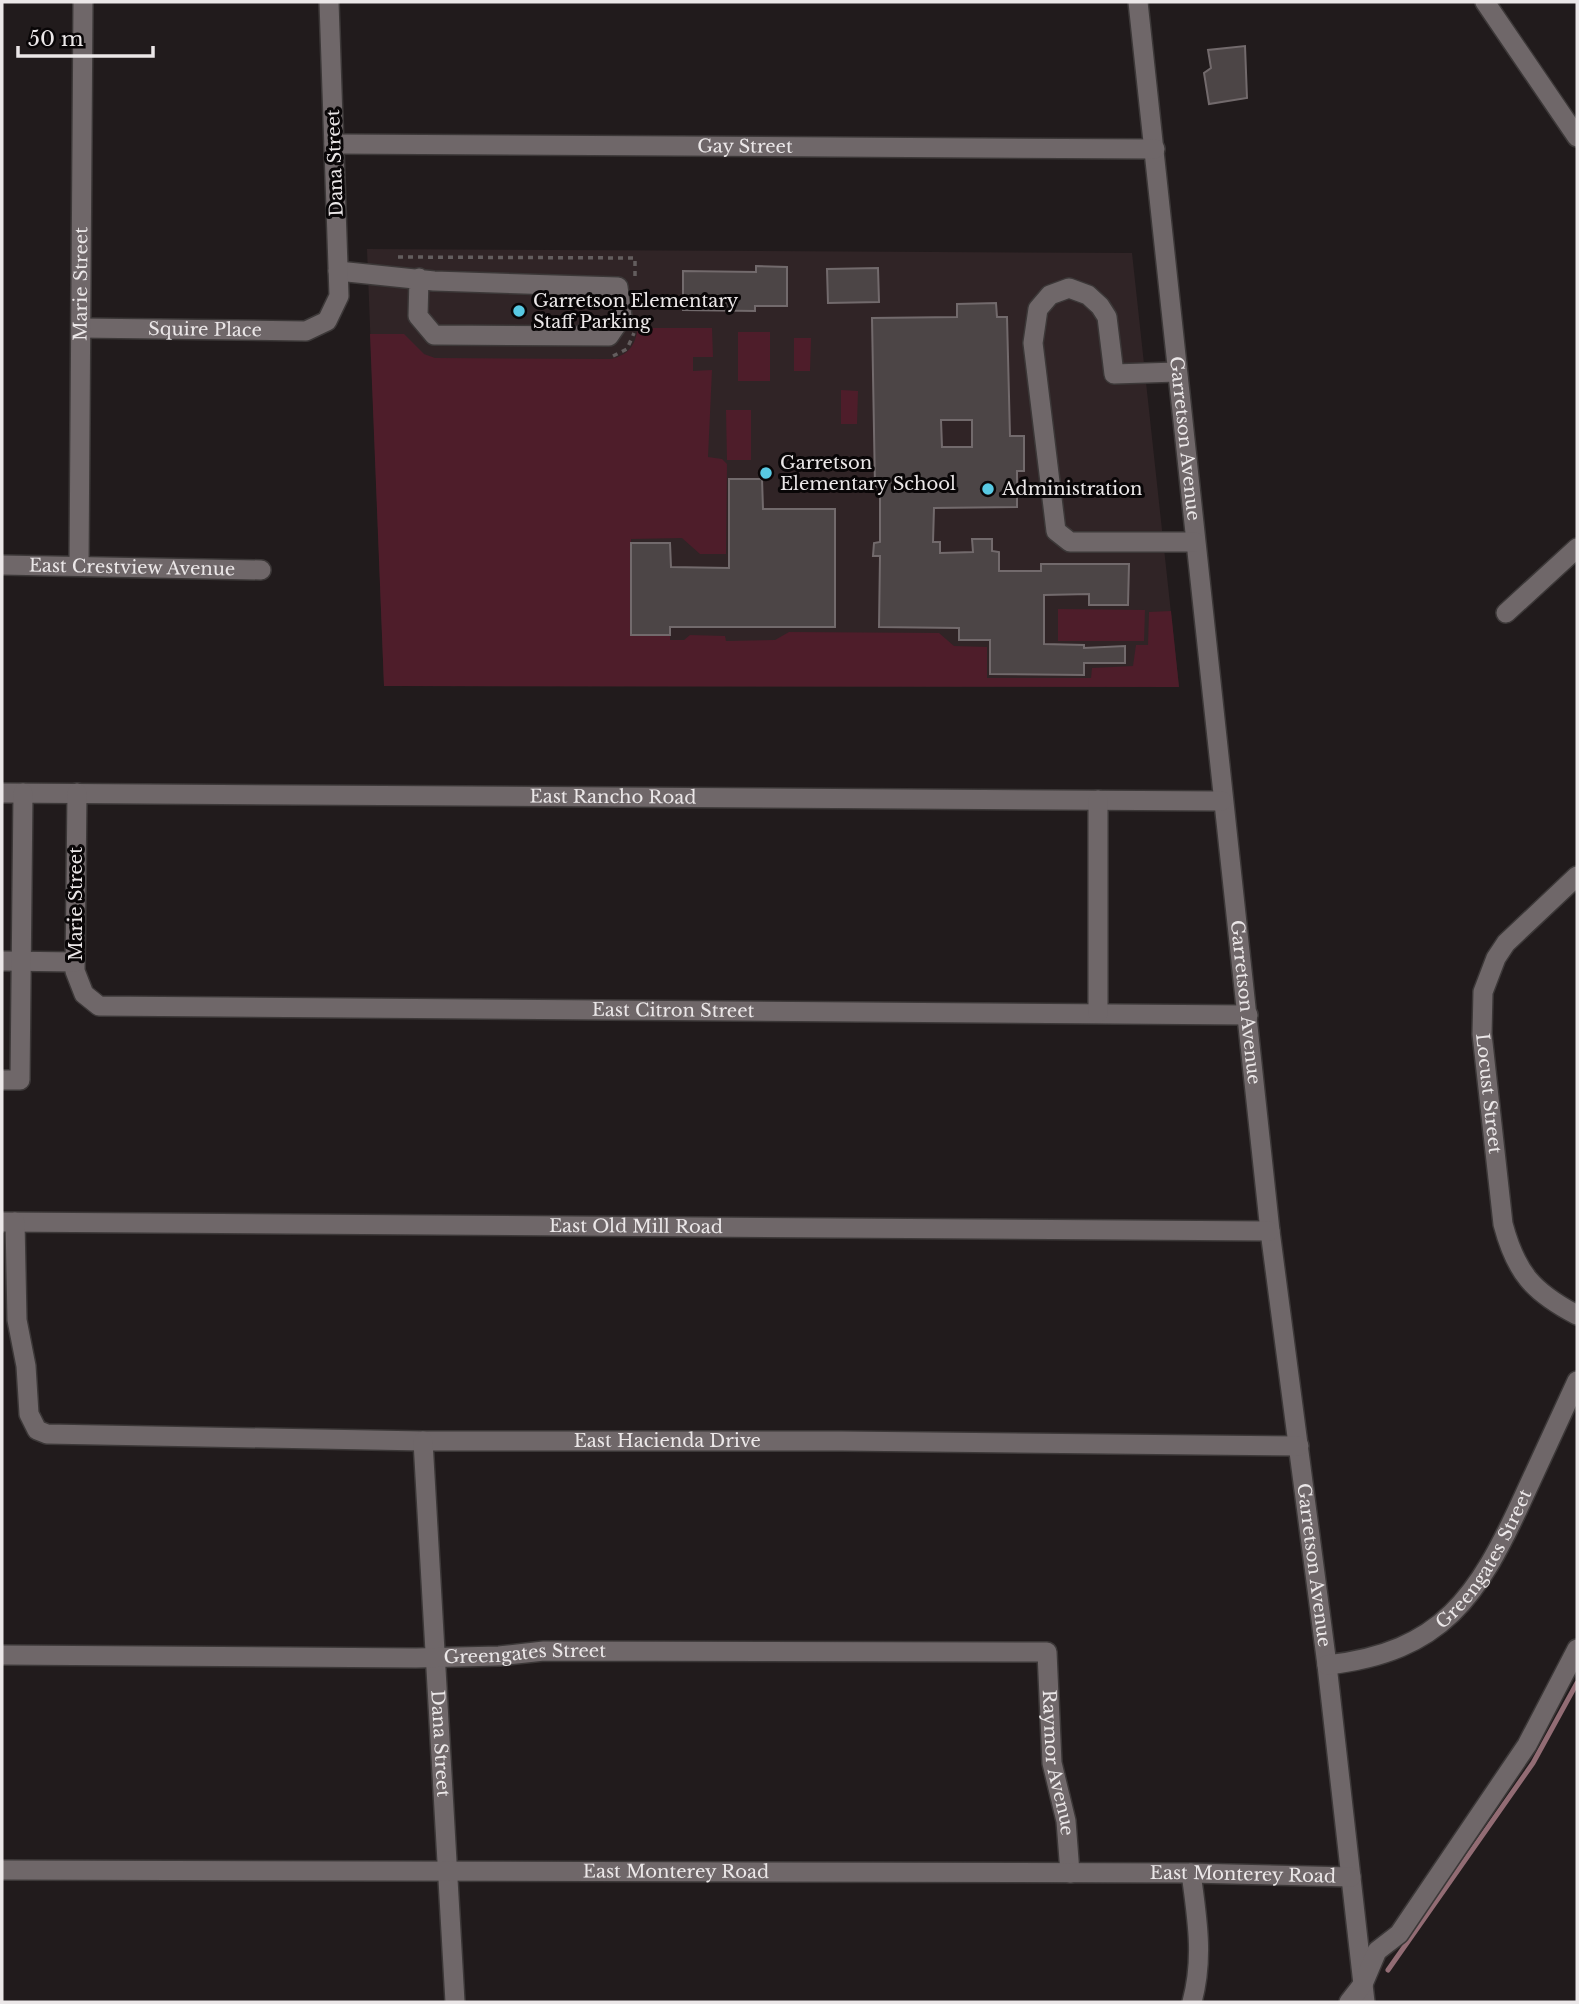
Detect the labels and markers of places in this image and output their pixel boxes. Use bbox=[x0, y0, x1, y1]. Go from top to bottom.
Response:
place label: Garretson Elementary Staff Parking bbox=[533, 290, 739, 333]
marker: Garretson Elementary Staff Parking bbox=[511, 303, 527, 319]
place label: Garretson Elementary School bbox=[780, 452, 956, 495]
marker: Garretson Elementary School bbox=[758, 465, 774, 481]
place label: Administration bbox=[1001, 478, 1142, 500]
marker: Administration bbox=[980, 481, 996, 497]

